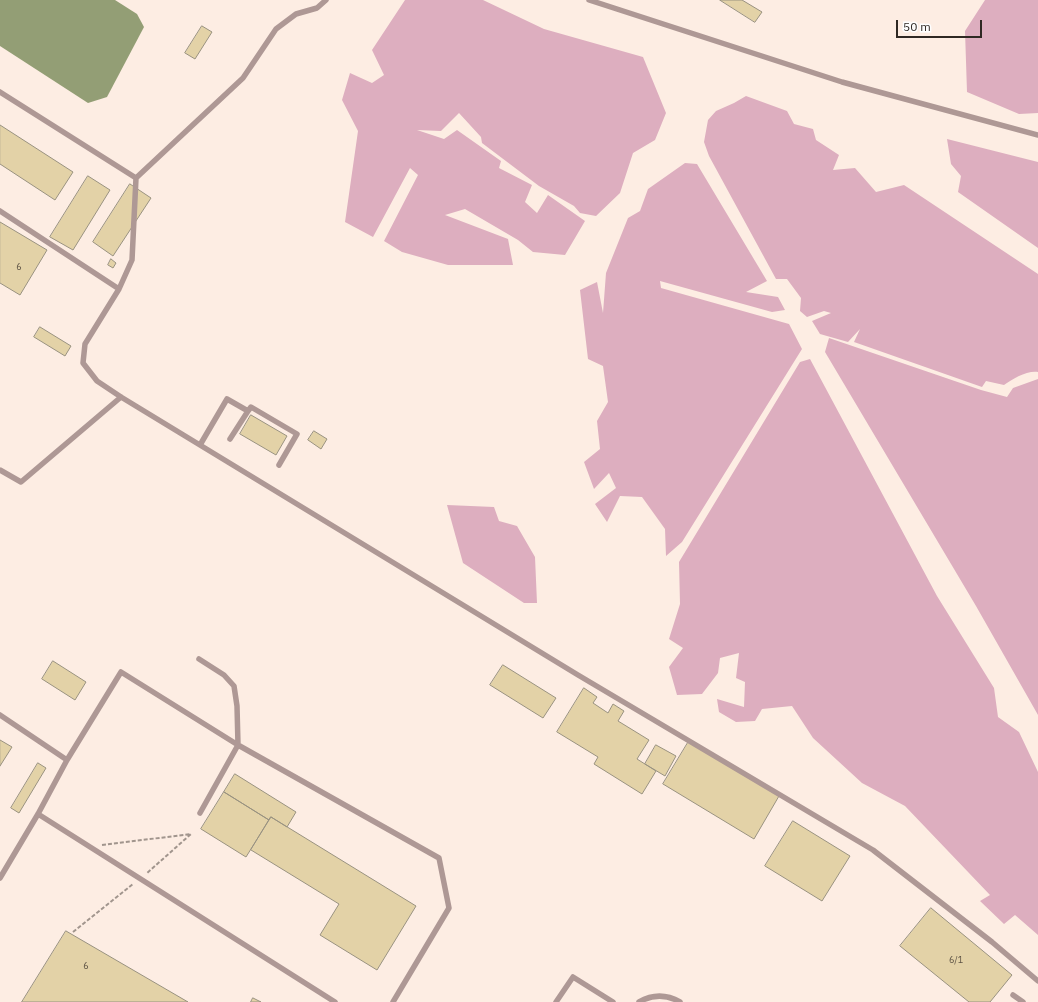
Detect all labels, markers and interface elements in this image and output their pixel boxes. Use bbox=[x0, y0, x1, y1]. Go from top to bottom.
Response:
scale bar bbox=[898, 12, 984, 38]
text: 50 m bbox=[903, 19, 931, 34]
house number: 6 bbox=[16, 262, 22, 272]
house number: 6/1 bbox=[949, 955, 963, 965]
house number: 6 bbox=[83, 961, 89, 971]

